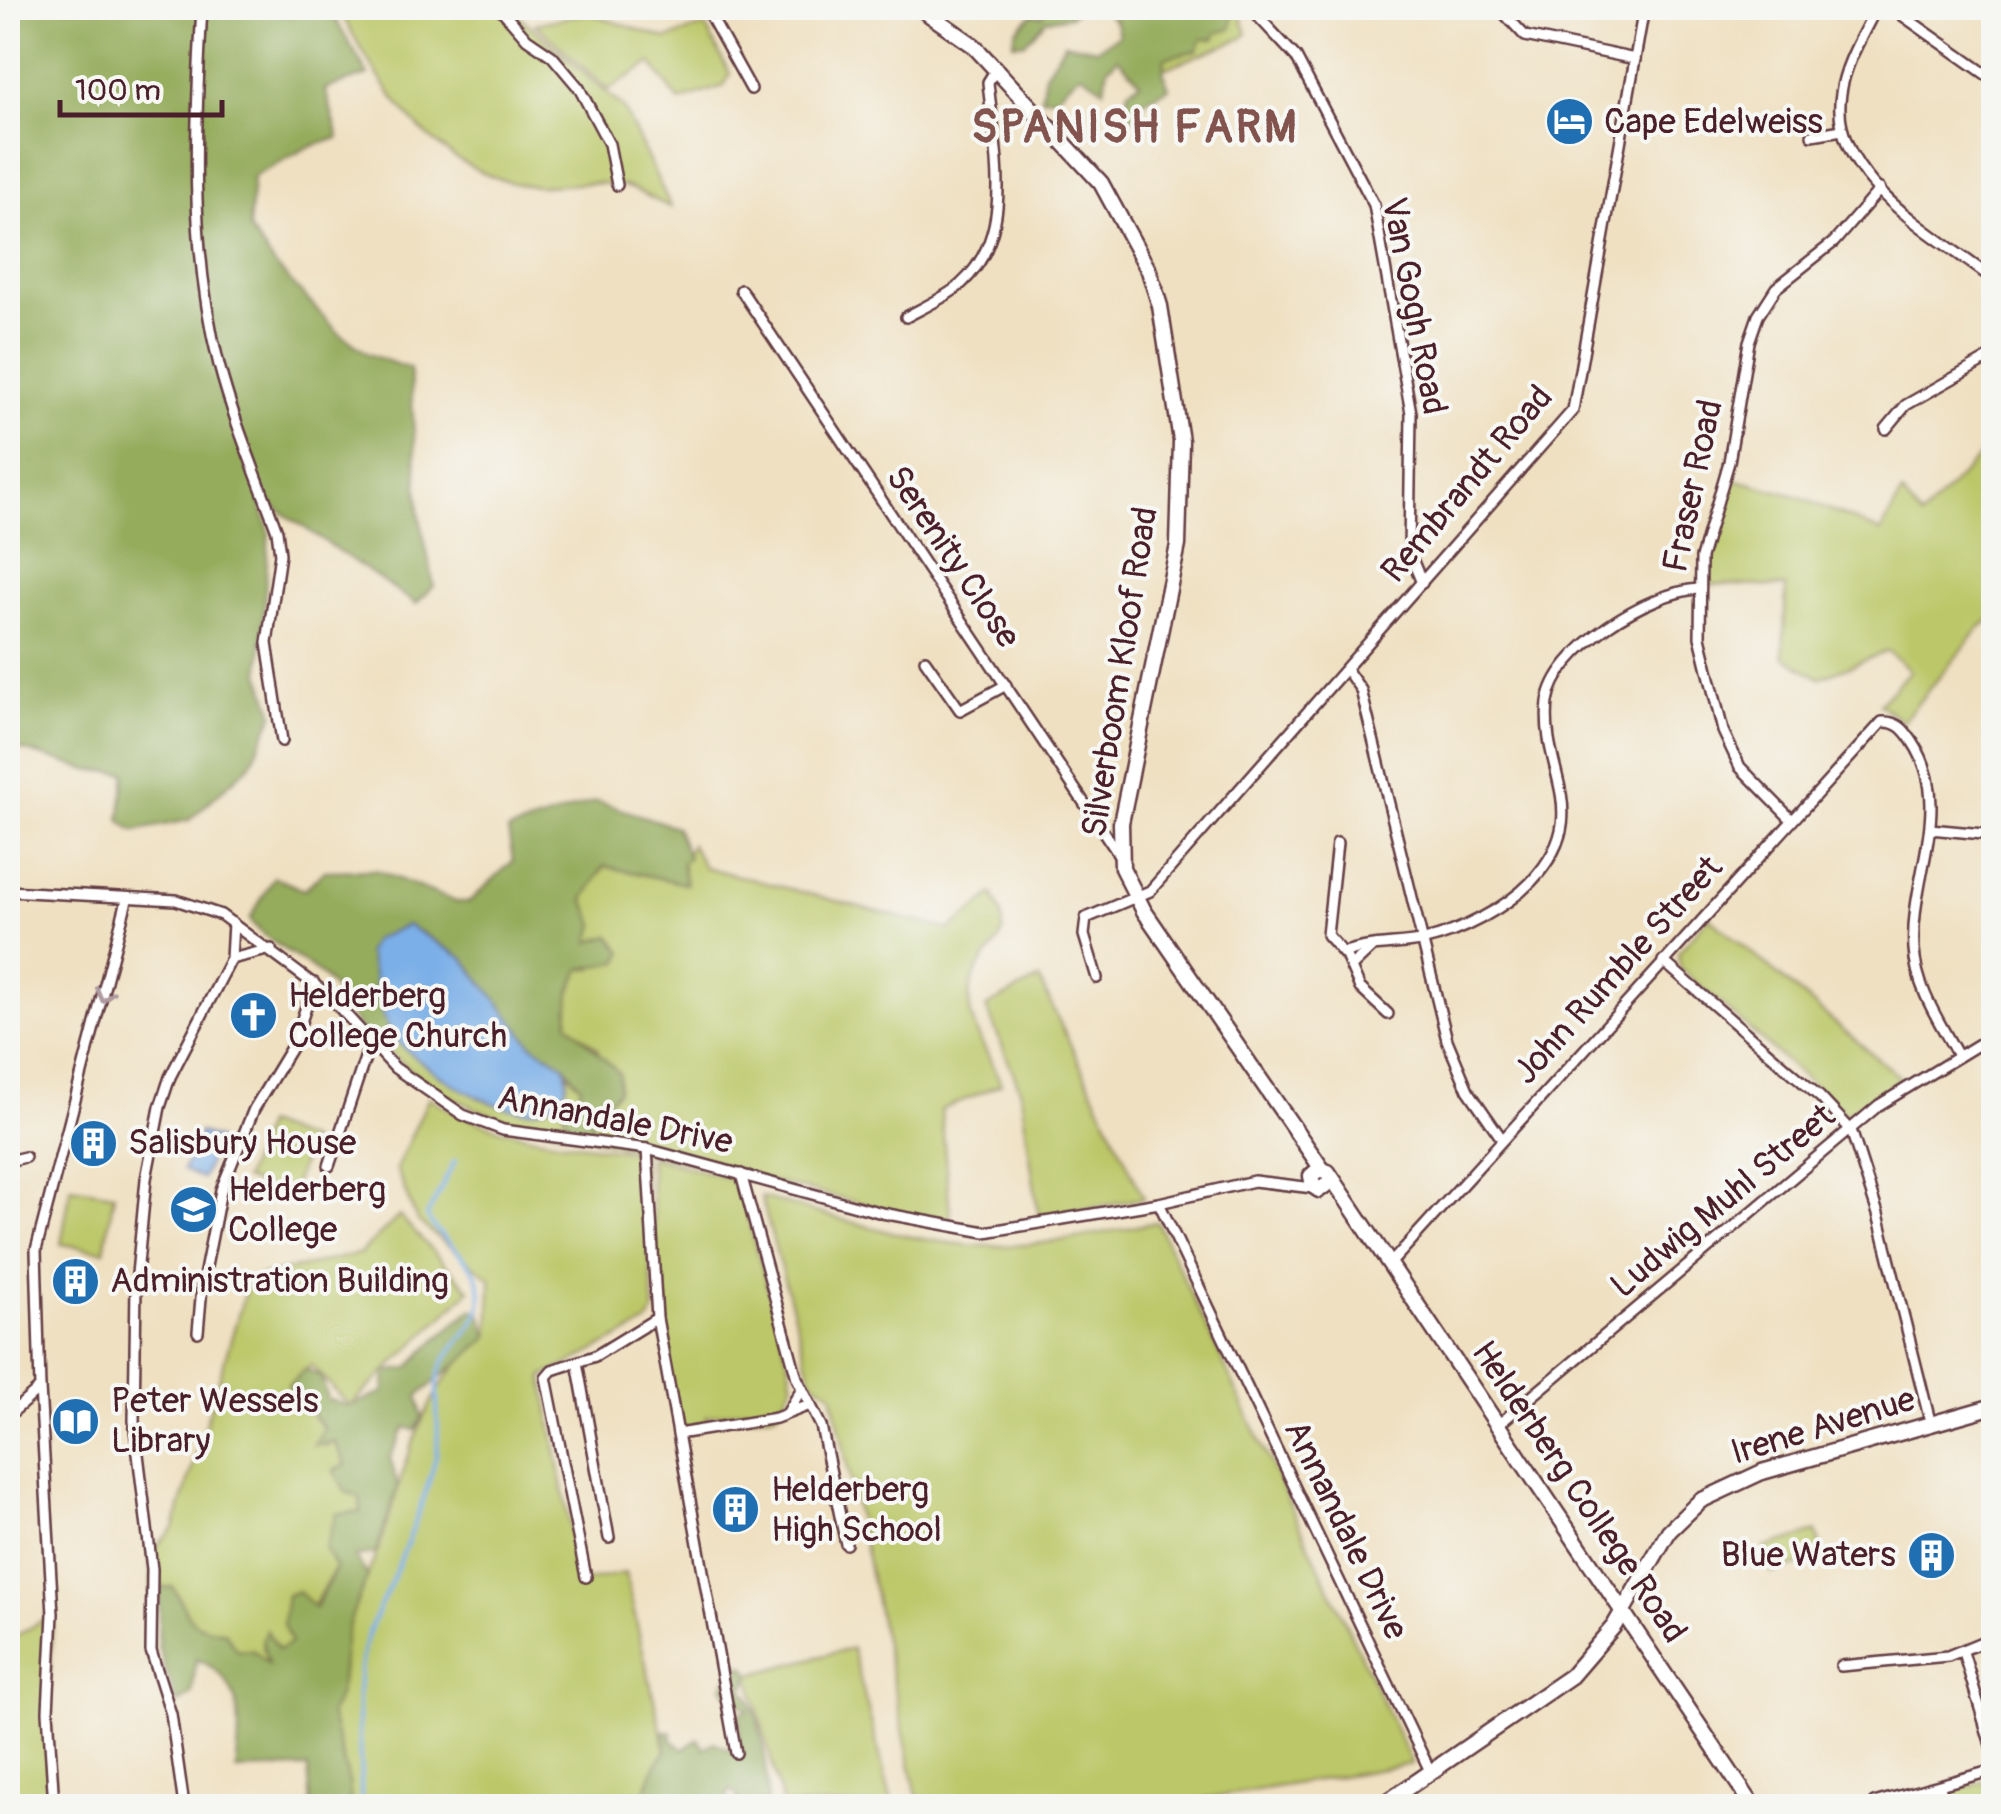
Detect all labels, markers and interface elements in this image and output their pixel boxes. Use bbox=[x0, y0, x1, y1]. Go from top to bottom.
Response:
scale bar bbox=[60, 55, 222, 117]
text: 100 m bbox=[75, 72, 161, 109]
hotel icon: Cape Edelweiss bbox=[1543, 96, 1595, 148]
district label: SPANISH FARM bbox=[971, 100, 1299, 156]
place label: Cape Edelweiss bbox=[1604, 100, 1823, 144]
street label: Van Gogh Road bbox=[1371, 194, 1457, 418]
street label: Rembrandt Road bbox=[1372, 376, 1562, 592]
street label: Fraser Road bbox=[1653, 396, 1733, 576]
street label: Serenity Close bbox=[876, 458, 1030, 656]
street label: Silverboom Kloof Road bbox=[1072, 504, 1168, 840]
street label: John Rumble Street bbox=[1504, 846, 1733, 1093]
place label: Helderberg College Church bbox=[288, 974, 507, 1058]
one-way arrow bbox=[95, 985, 116, 1003]
church icon: Helderberg College Church bbox=[227, 990, 279, 1042]
street label: Annandale Drive bbox=[494, 1076, 736, 1164]
street label: Ludwig Muhl Street bbox=[1602, 1094, 1845, 1308]
building icon: Salisbury House bbox=[67, 1117, 119, 1169]
place label: Salisbury House bbox=[128, 1121, 356, 1165]
place label: Helderberg College bbox=[228, 1168, 386, 1252]
school or university icon: Helderberg College bbox=[167, 1184, 219, 1236]
building icon: Administration Building bbox=[49, 1255, 101, 1307]
place label: Administration Building bbox=[110, 1259, 449, 1303]
street label: Helderberg College Road bbox=[1462, 1333, 1696, 1651]
street label: Irene Avenue bbox=[1725, 1377, 1921, 1475]
place label: Peter Wessels Library bbox=[111, 1379, 319, 1463]
library icon: Peter Wessels Library bbox=[50, 1395, 102, 1447]
street label: Annandale Drive bbox=[1274, 1413, 1418, 1647]
place label: Helderberg High School bbox=[771, 1468, 942, 1552]
building icon: Helderberg High School bbox=[710, 1484, 762, 1536]
building icon: Blue Waters bbox=[1905, 1529, 1957, 1581]
place label: Blue Waters bbox=[1721, 1533, 1896, 1577]

